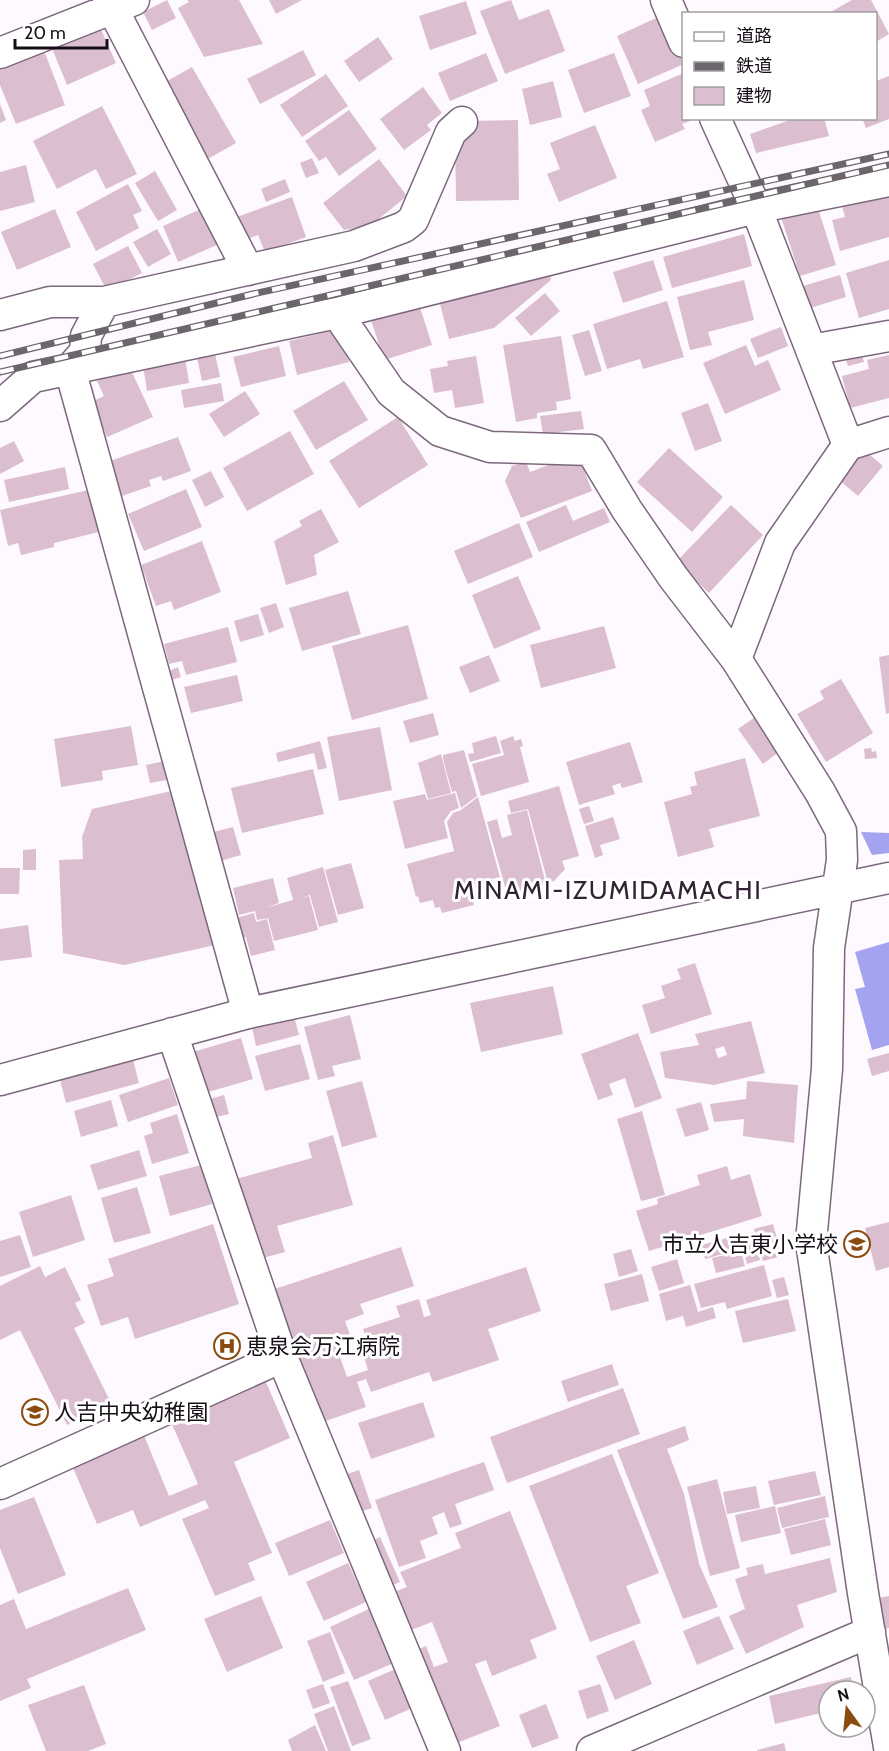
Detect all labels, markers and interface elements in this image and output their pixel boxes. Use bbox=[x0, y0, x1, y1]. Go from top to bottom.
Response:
scale bar bbox=[15, 12, 106, 50]
legend bbox=[682, 12, 877, 120]
text: 20 m bbox=[24, 22, 66, 44]
text: 道路 bbox=[736, 25, 772, 47]
text: 鉄道 bbox=[736, 55, 772, 77]
text: 建物 bbox=[736, 85, 772, 107]
district label: MINAMI-IZUMIDAMACHI bbox=[454, 874, 762, 906]
school or university icon: 市立人吉東小学校 bbox=[842, 1229, 872, 1259]
place label: 市立人吉東小学校 bbox=[662, 1231, 838, 1258]
hospital icon: 恵泉会万江病院 bbox=[212, 1331, 242, 1361]
place label: 恵泉会万江病院 bbox=[246, 1333, 400, 1360]
school or university icon: 人吉中央幼稚園 bbox=[20, 1397, 50, 1427]
place label: 人吉中央幼稚園 bbox=[54, 1399, 208, 1426]
north arrow bbox=[817, 1679, 877, 1739]
text: N bbox=[835, 1684, 851, 1706]

